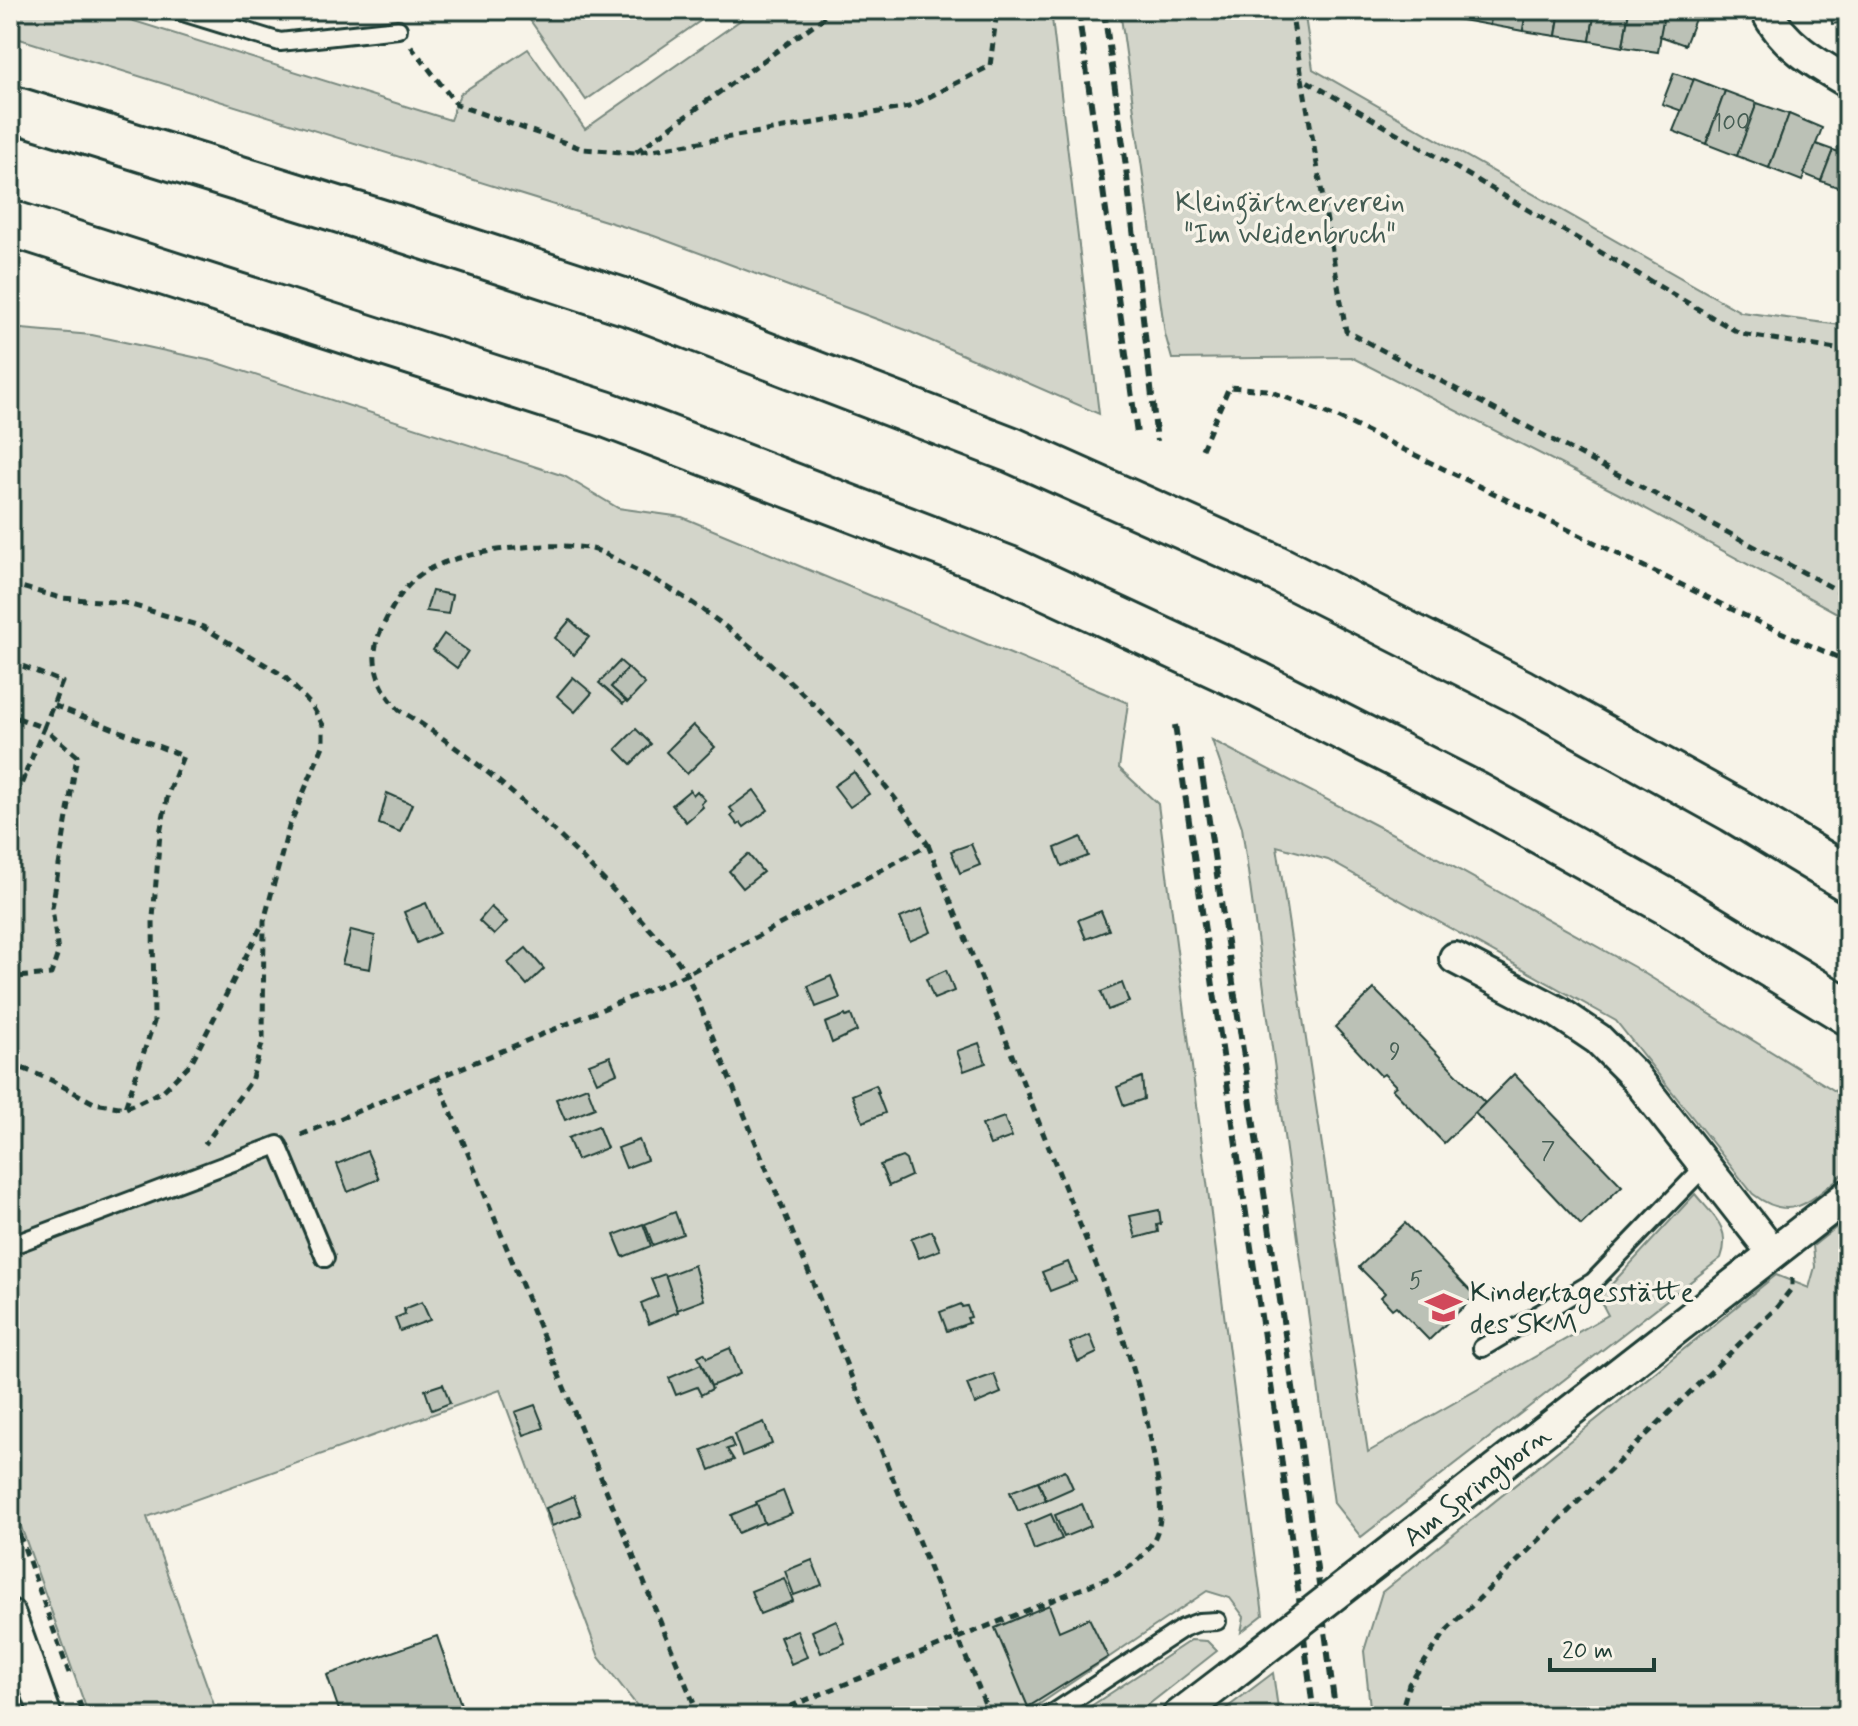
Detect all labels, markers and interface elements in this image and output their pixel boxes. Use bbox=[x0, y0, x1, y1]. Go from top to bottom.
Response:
house number: 100 bbox=[1712, 108, 1750, 139]
park label: Kleingärtnerverein "Im Weidenbruch" bbox=[1175, 185, 1405, 254]
house number: 9 bbox=[1389, 1037, 1401, 1068]
house number: 7 bbox=[1541, 1136, 1555, 1167]
house number: 5 bbox=[1409, 1266, 1423, 1297]
place label: Kindertagesstätte des SKM bbox=[1470, 1275, 1694, 1344]
school or university icon: Kindertagesstätte des SKM bbox=[1425, 1288, 1463, 1326]
street label: Am Springborn bbox=[1396, 1418, 1560, 1558]
scale bar bbox=[1550, 1622, 1654, 1672]
text: 20 m bbox=[1562, 1636, 1613, 1667]

